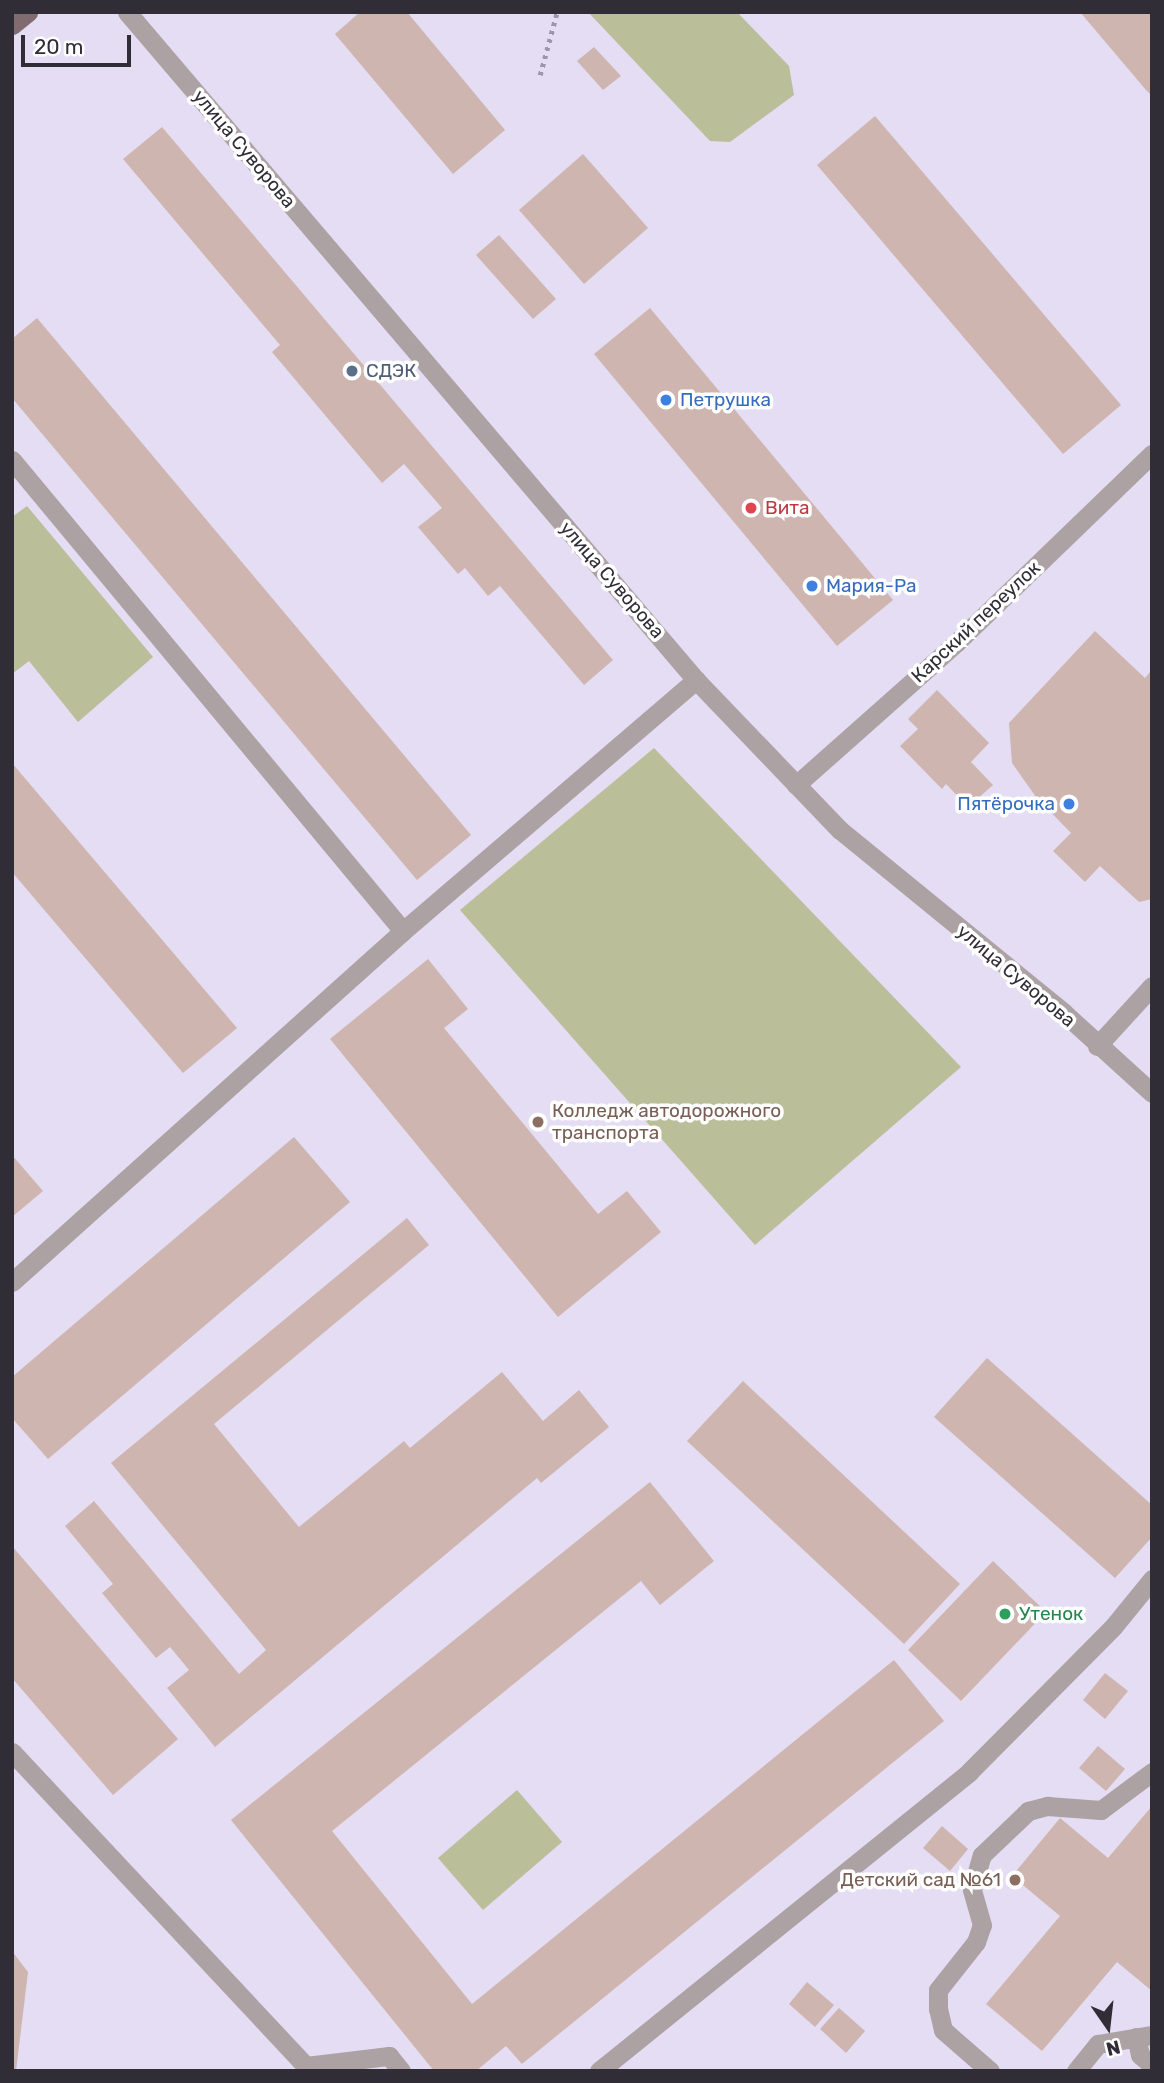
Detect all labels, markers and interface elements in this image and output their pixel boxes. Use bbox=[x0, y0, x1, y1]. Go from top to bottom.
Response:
scale bar bbox=[24, 21, 135, 65]
text: 20 m bbox=[34, 34, 83, 59]
street label: улица Суворова bbox=[188, 85, 300, 213]
place label: СДЭК bbox=[366, 360, 416, 382]
marker: СДЭК bbox=[344, 363, 360, 379]
place label: Петрушка bbox=[680, 389, 771, 411]
marker: Петрушка bbox=[658, 392, 674, 408]
place label: Вита bbox=[765, 497, 809, 519]
marker: Вита bbox=[743, 500, 759, 516]
street label: улица Суворова bbox=[555, 517, 669, 643]
street label: Карский переулок bbox=[907, 556, 1045, 688]
place label: Мария-Ра bbox=[826, 575, 917, 597]
marker: Мария-Ра bbox=[804, 578, 820, 594]
place label: Пятёрочка bbox=[957, 793, 1055, 815]
marker: Пятёрочка bbox=[1061, 796, 1077, 812]
street label: улица Суворова bbox=[952, 920, 1080, 1032]
place label: Колледж автодорожного транспорта bbox=[552, 1100, 781, 1144]
marker: Колледж автодорожного транспорта bbox=[530, 1114, 546, 1130]
place label: Утенок bbox=[1019, 1603, 1083, 1625]
marker: Утенок bbox=[997, 1606, 1013, 1622]
place label: Детский сад №61 bbox=[841, 1869, 1001, 1891]
marker: Детский сад №61 bbox=[1007, 1872, 1023, 1888]
north arrow bbox=[1073, 1992, 1143, 2062]
text: N bbox=[1104, 2035, 1123, 2061]

